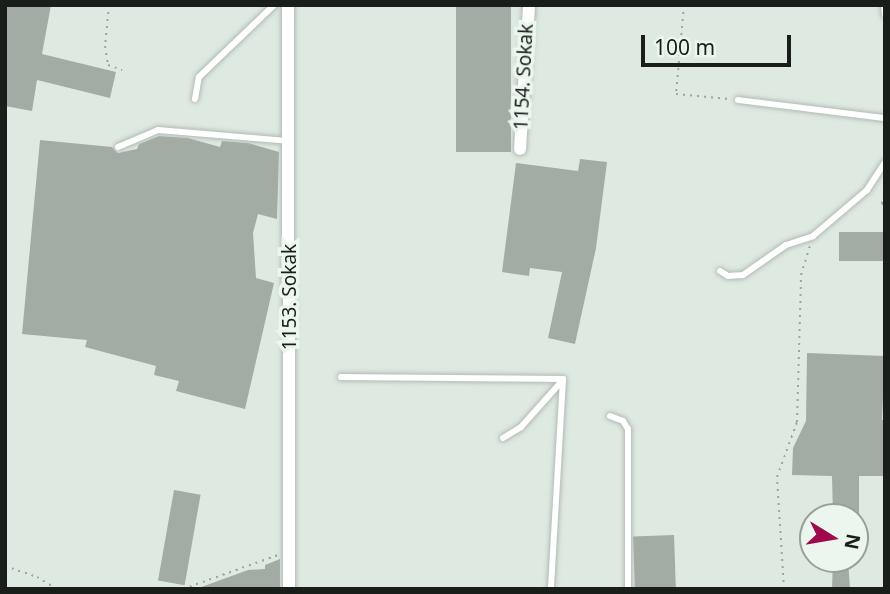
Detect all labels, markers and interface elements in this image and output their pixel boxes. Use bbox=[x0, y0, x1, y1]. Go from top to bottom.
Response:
scale bar bbox=[645, 21, 796, 65]
street label: 1154. Sokak bbox=[510, 23, 538, 131]
text: 100 m bbox=[654, 33, 715, 61]
street label: 1153. Sokak bbox=[279, 244, 301, 350]
north arrow bbox=[799, 503, 869, 573]
text: N bbox=[838, 532, 867, 552]

